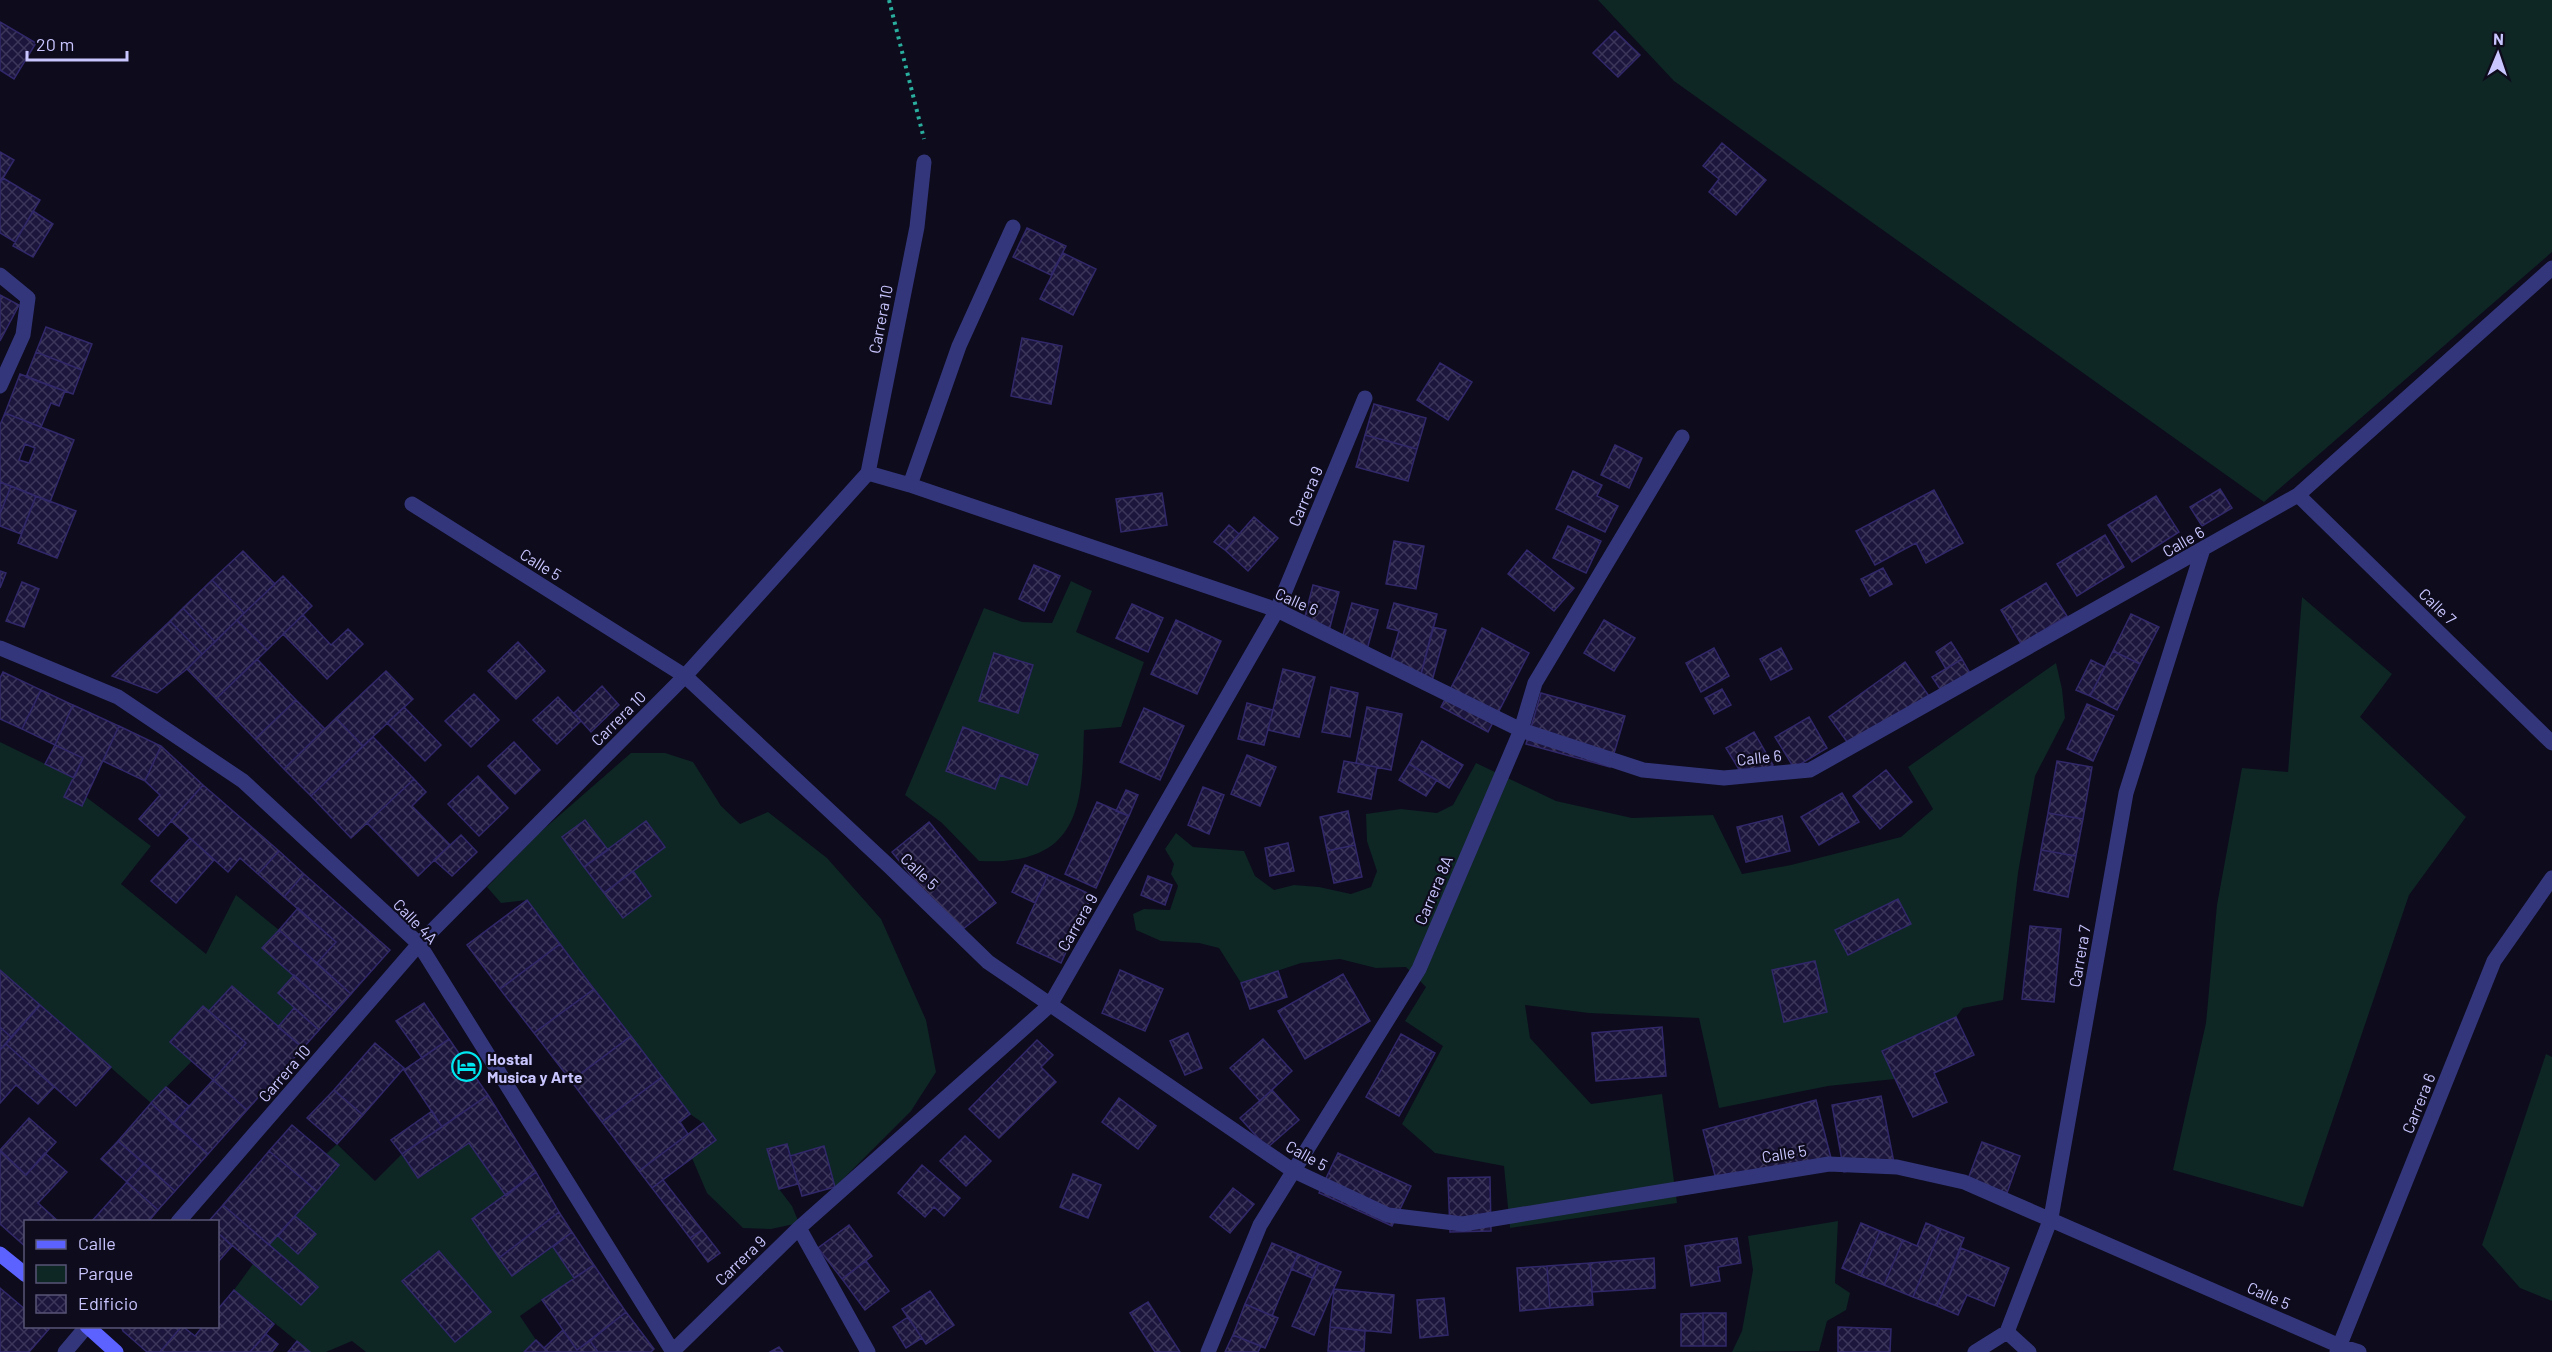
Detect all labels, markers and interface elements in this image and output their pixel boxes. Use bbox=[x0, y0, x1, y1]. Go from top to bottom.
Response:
scale bar bbox=[27, 24, 128, 62]
north arrow bbox=[2468, 24, 2528, 84]
text: N bbox=[2493, 29, 2504, 48]
text: 20 m bbox=[36, 33, 74, 55]
street label: Carrera 10 bbox=[864, 283, 896, 355]
street label: Carrera 9 bbox=[1284, 463, 1326, 529]
street label: Calle 6 bbox=[2159, 521, 2207, 561]
street label: Calle 5 bbox=[517, 544, 565, 584]
street label: Calle 6 bbox=[1273, 583, 1321, 619]
street label: Calle 7 bbox=[2415, 584, 2461, 629]
street label: Carrera 10 bbox=[587, 687, 649, 749]
street label: Calle 6 bbox=[1736, 745, 1782, 769]
street label: Calle 5 bbox=[897, 849, 943, 893]
street label: Carrera 8A bbox=[1410, 852, 1456, 927]
street label: Carrera 9 bbox=[1053, 890, 1101, 954]
street label: Calle 4A bbox=[390, 894, 442, 948]
street label: Carrera 7 bbox=[2064, 923, 2094, 988]
street label: Carrera 10 bbox=[254, 1040, 314, 1106]
place label: Hostal Musica y Arte bbox=[487, 1049, 583, 1086]
hotel icon: Hostal Musica y Arte bbox=[450, 1051, 482, 1083]
street label: Carrera 6 bbox=[2397, 1070, 2439, 1136]
street label: Calle 5 bbox=[1283, 1136, 1331, 1174]
street label: Calle 5 bbox=[1760, 1140, 1808, 1166]
legend bbox=[24, 1220, 219, 1328]
street label: Carrera 9 bbox=[711, 1231, 769, 1289]
text: Calle bbox=[78, 1232, 116, 1254]
text: Parque bbox=[78, 1262, 133, 1284]
street label: Calle 5 bbox=[2245, 1277, 2293, 1313]
text: Edificio bbox=[78, 1292, 138, 1314]

